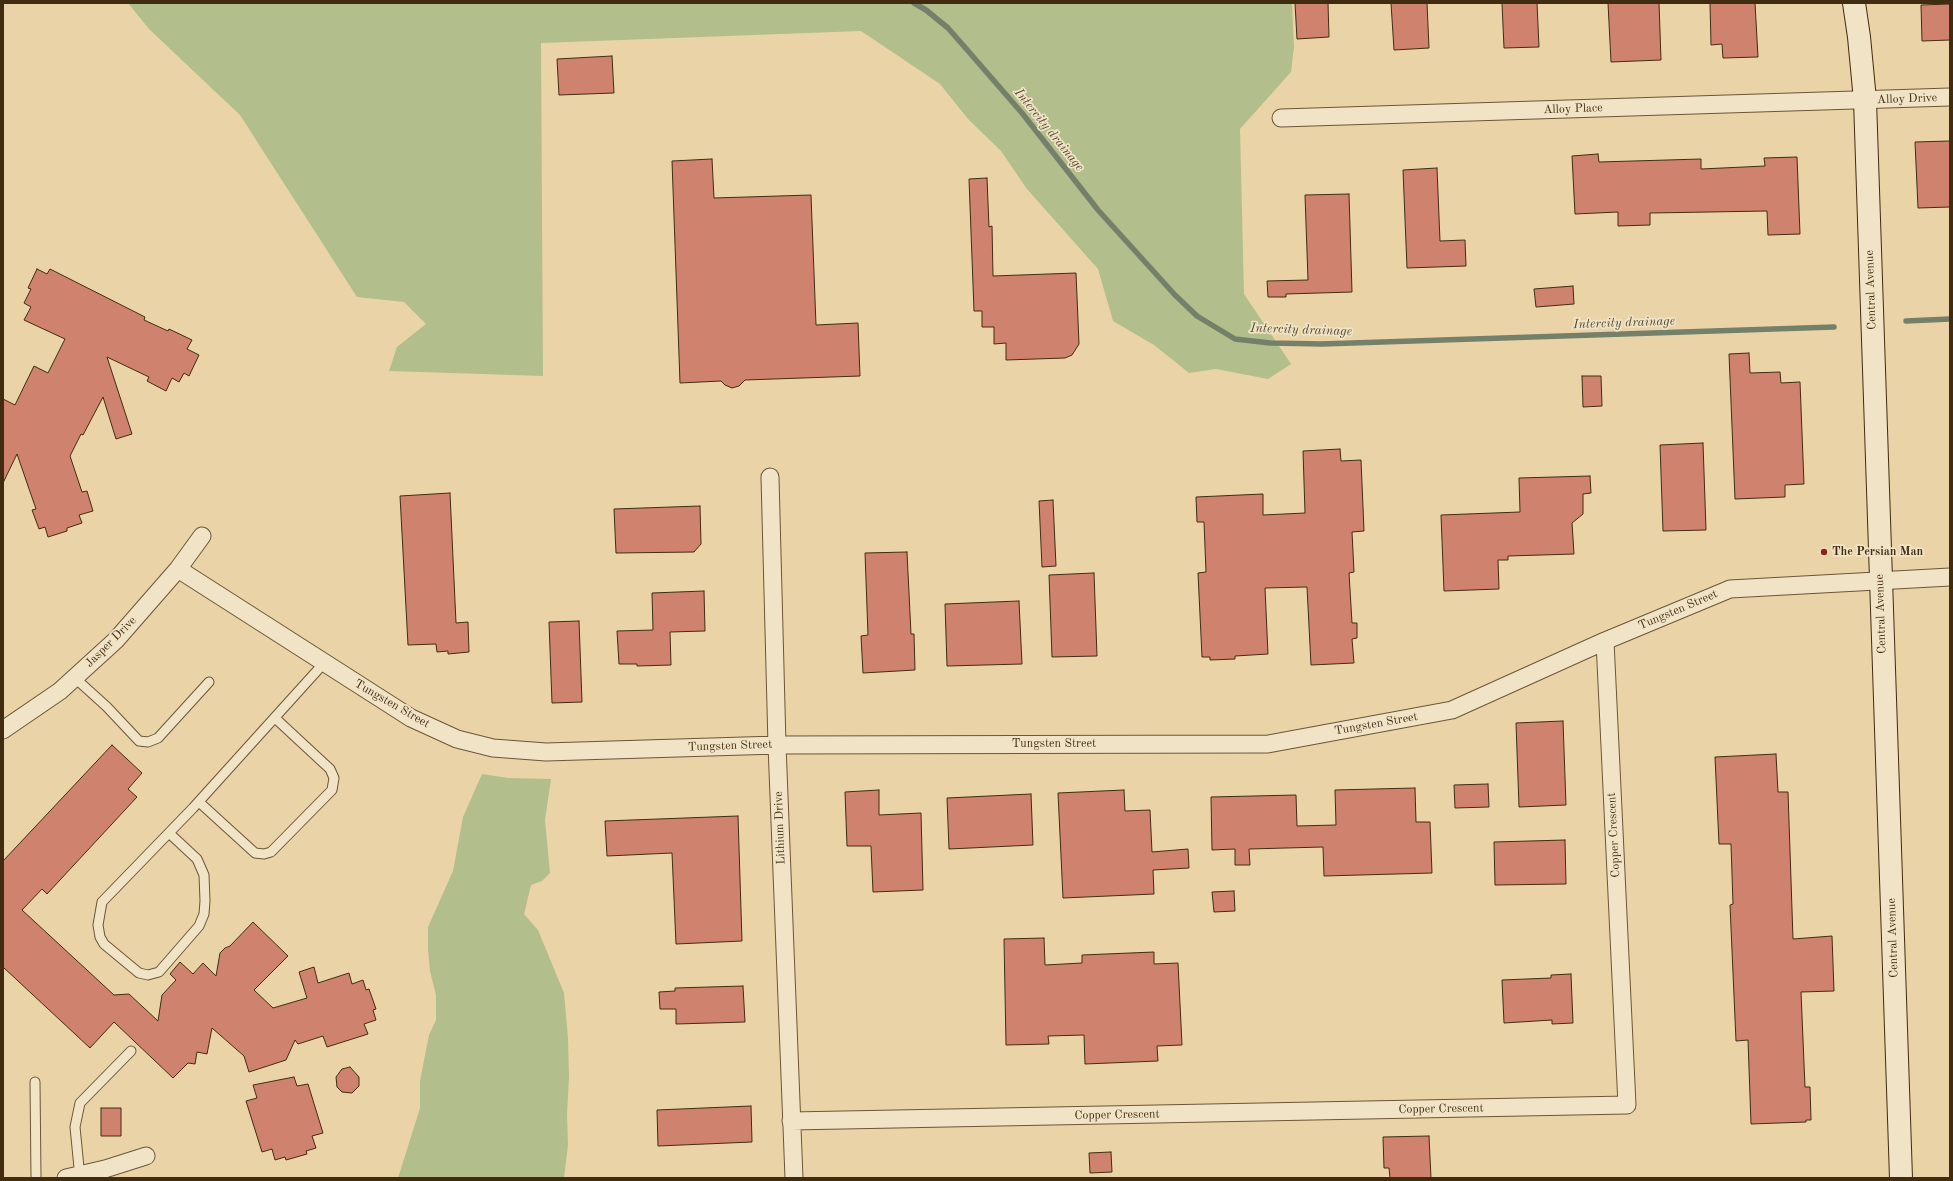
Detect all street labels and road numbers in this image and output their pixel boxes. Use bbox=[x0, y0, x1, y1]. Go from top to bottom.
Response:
street label: Alloy Drive bbox=[1877, 91, 1937, 107]
street label: Alloy Place bbox=[1543, 101, 1603, 117]
street label: Central Avenue bbox=[1862, 250, 1880, 330]
street label: Central Avenue bbox=[1872, 574, 1890, 654]
street label: Tungsten Street bbox=[1636, 587, 1720, 633]
street label: Jasper Drive bbox=[82, 613, 140, 671]
street label: Tungsten Street bbox=[352, 677, 432, 731]
street label: Tungsten Street bbox=[1333, 710, 1419, 738]
street label: Tungsten Street bbox=[688, 737, 772, 755]
street label: Tungsten Street bbox=[1012, 737, 1096, 751]
street label: Lithium Drive bbox=[772, 791, 788, 865]
street label: Copper Crescent bbox=[1605, 792, 1623, 878]
street label: Central Avenue bbox=[1884, 898, 1902, 978]
street label: Copper Crescent bbox=[1398, 1101, 1484, 1117]
street label: Copper Crescent bbox=[1074, 1107, 1160, 1123]

